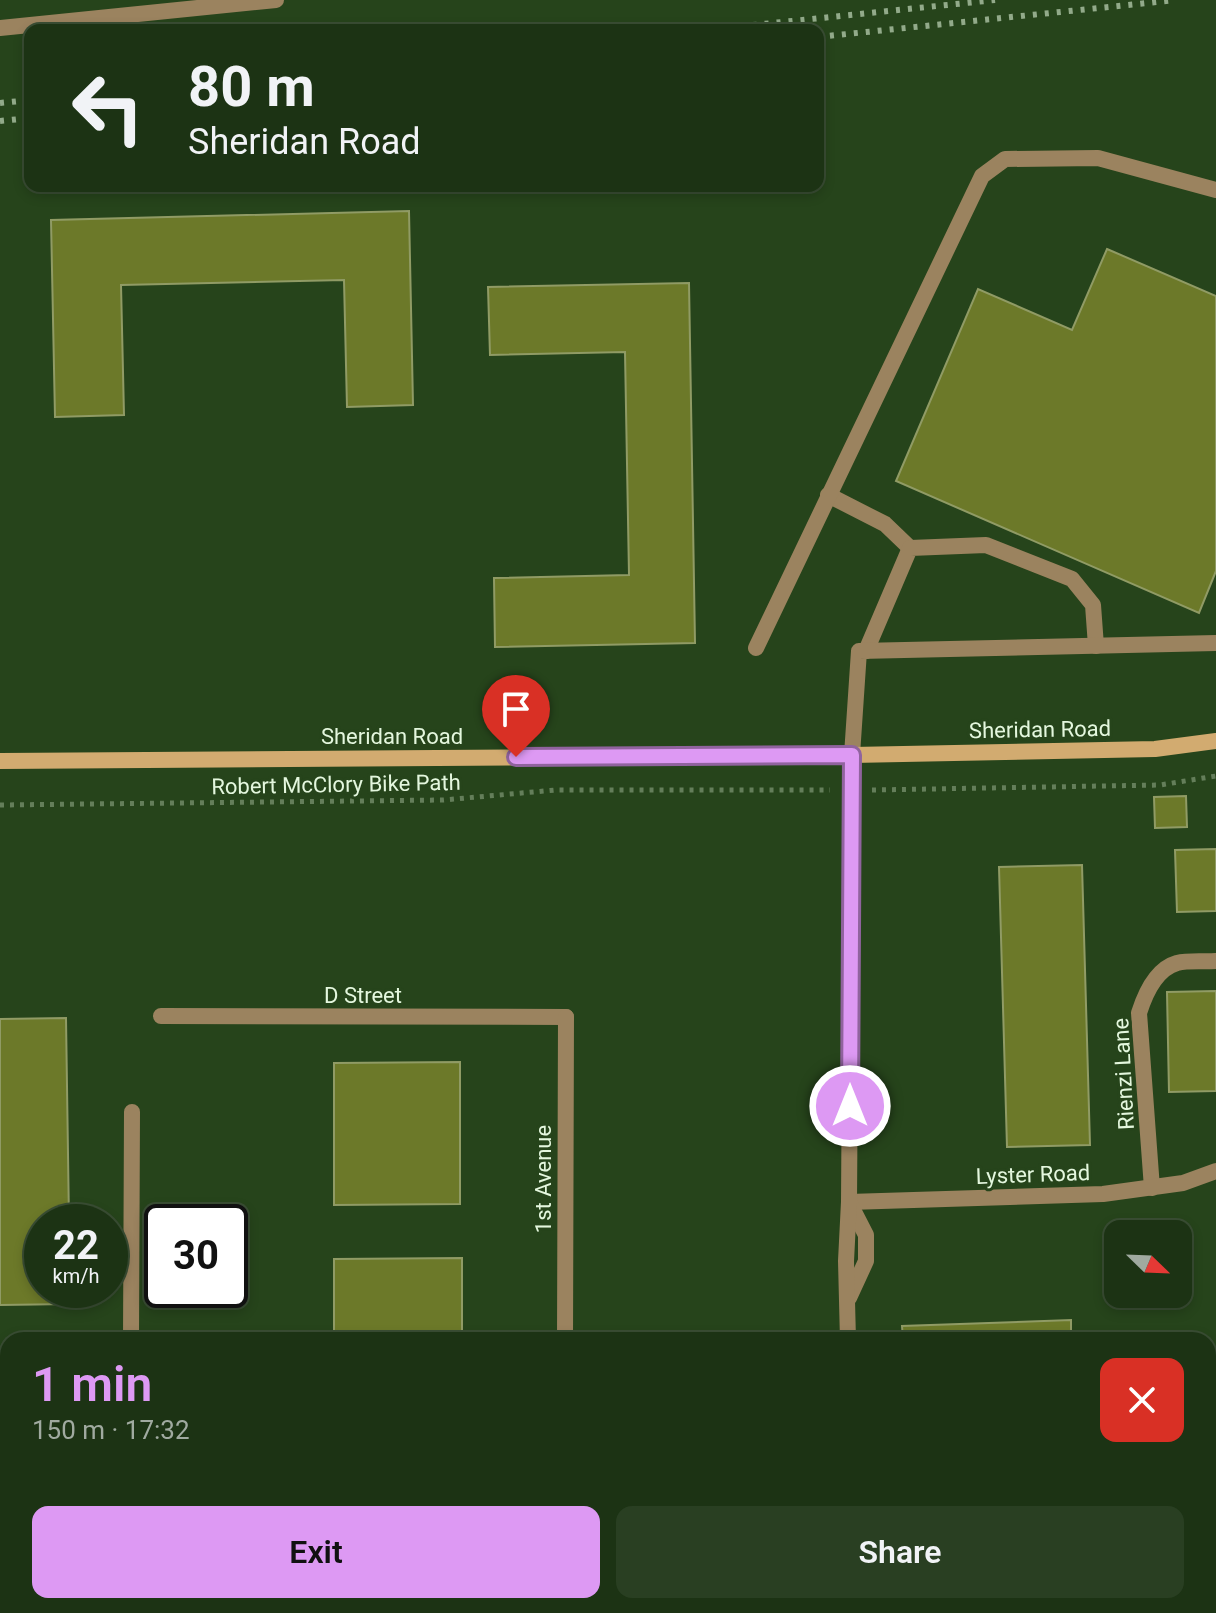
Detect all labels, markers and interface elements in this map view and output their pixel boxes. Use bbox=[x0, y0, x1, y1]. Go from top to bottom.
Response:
text: 80 m bbox=[188, 54, 315, 120]
icon: left bbox=[56, 56, 160, 160]
text: Sheridan Road bbox=[188, 121, 421, 163]
pin bbox=[482, 675, 550, 757]
icon: arrive bbox=[494, 687, 538, 731]
street label: Sheridan Road bbox=[969, 716, 1111, 743]
street label: Sheridan Road bbox=[321, 724, 463, 749]
street label: Robert McClory Bike Path bbox=[211, 770, 461, 799]
street label: D Street bbox=[324, 983, 402, 1008]
street label: Rienzi Lane bbox=[1108, 1017, 1139, 1131]
position arrow bbox=[808, 1064, 892, 1148]
street label: 1st Avenue bbox=[531, 1125, 556, 1233]
street label: Lyster Road bbox=[975, 1160, 1091, 1189]
speed limit sign: 30 bbox=[144, 1204, 248, 1308]
north arrow bbox=[1104, 1220, 1192, 1308]
map controls bbox=[1104, 1220, 1192, 1308]
text: 22 bbox=[53, 1222, 99, 1269]
text: km/h bbox=[53, 1264, 99, 1288]
text: 1 min bbox=[32, 1356, 152, 1413]
button: close bbox=[1100, 1358, 1184, 1442]
text: 150 m · 17:32 bbox=[32, 1415, 190, 1445]
button: Exit bbox=[32, 1506, 600, 1598]
button: Share bbox=[616, 1506, 1184, 1598]

